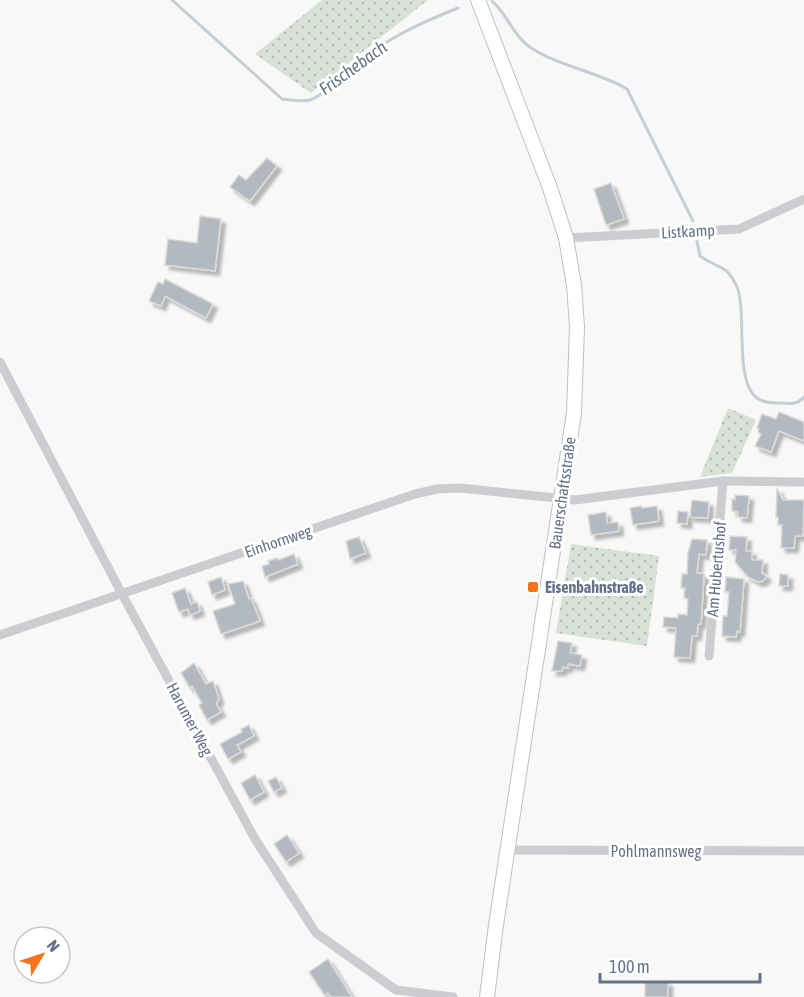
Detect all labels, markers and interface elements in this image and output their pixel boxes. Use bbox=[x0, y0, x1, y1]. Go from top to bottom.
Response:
water label: Frischebach bbox=[315, 36, 391, 99]
street label: Listkamp bbox=[661, 221, 715, 242]
street label: Bauerschaftsstraße bbox=[545, 436, 579, 550]
street label: Am Hubertushof bbox=[703, 520, 729, 617]
street label: Einhornweg bbox=[242, 521, 314, 562]
place label: Eisenbahnstraße bbox=[545, 578, 644, 596]
marker: Eisenbahnstraße bbox=[526, 580, 540, 594]
street label: Harumer Weg bbox=[162, 679, 217, 759]
street label: Pohlmannsweg bbox=[611, 842, 702, 861]
north arrow bbox=[12, 925, 72, 985]
text: N bbox=[44, 936, 64, 955]
scale bar bbox=[600, 946, 760, 984]
text: 100 m bbox=[609, 956, 650, 977]

